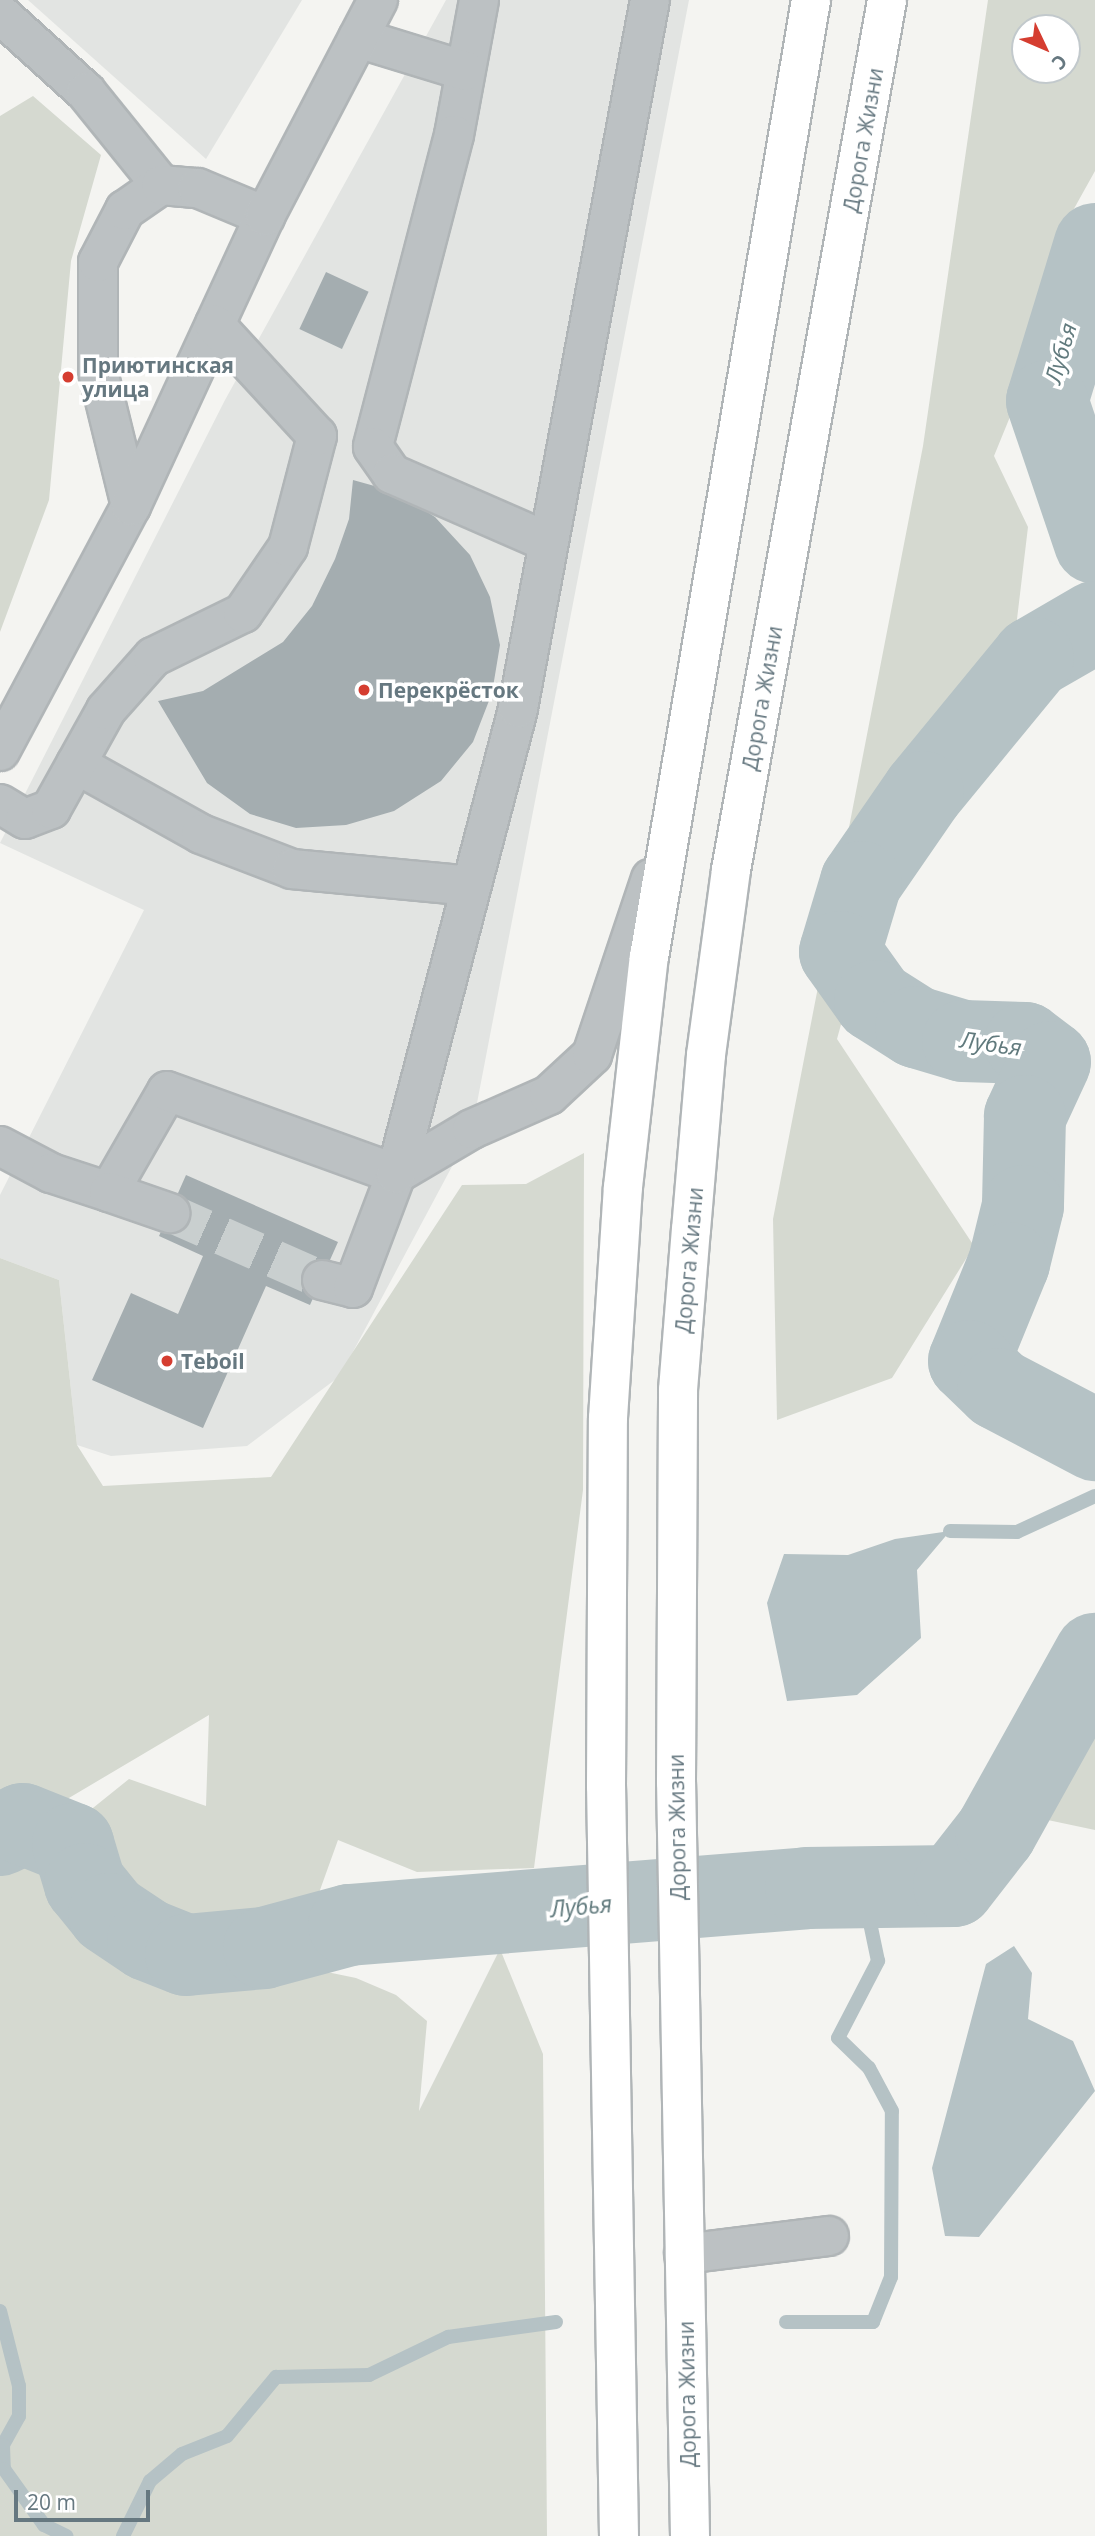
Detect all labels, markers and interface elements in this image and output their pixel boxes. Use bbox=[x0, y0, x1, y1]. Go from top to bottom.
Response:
north arrow bbox=[1011, 14, 1081, 84]
text: С bbox=[1046, 49, 1073, 76]
street label: Дорога Жизни bbox=[838, 66, 888, 214]
water label: Лубья bbox=[1038, 319, 1082, 387]
place label: Приютинская улица bbox=[82, 352, 234, 402]
marker: Приютинская улица bbox=[60, 369, 76, 385]
street label: Дорога Жизни bbox=[737, 624, 787, 772]
place label: Перекрёсток bbox=[378, 677, 519, 703]
marker: Перекрёсток bbox=[356, 682, 372, 698]
water label: Лубья bbox=[958, 1025, 1024, 1061]
street label: Дорога Жизни bbox=[670, 1186, 708, 1334]
place label: Teboil bbox=[181, 1348, 245, 1374]
marker: Teboil bbox=[159, 1353, 175, 1369]
street label: Дорога Жизни bbox=[663, 1754, 691, 1900]
water label: Лубья bbox=[549, 1890, 613, 1922]
street label: Дорога Жизни bbox=[673, 2321, 701, 2467]
scale bar bbox=[18, 2476, 154, 2520]
text: 20 m bbox=[27, 2488, 76, 2516]

